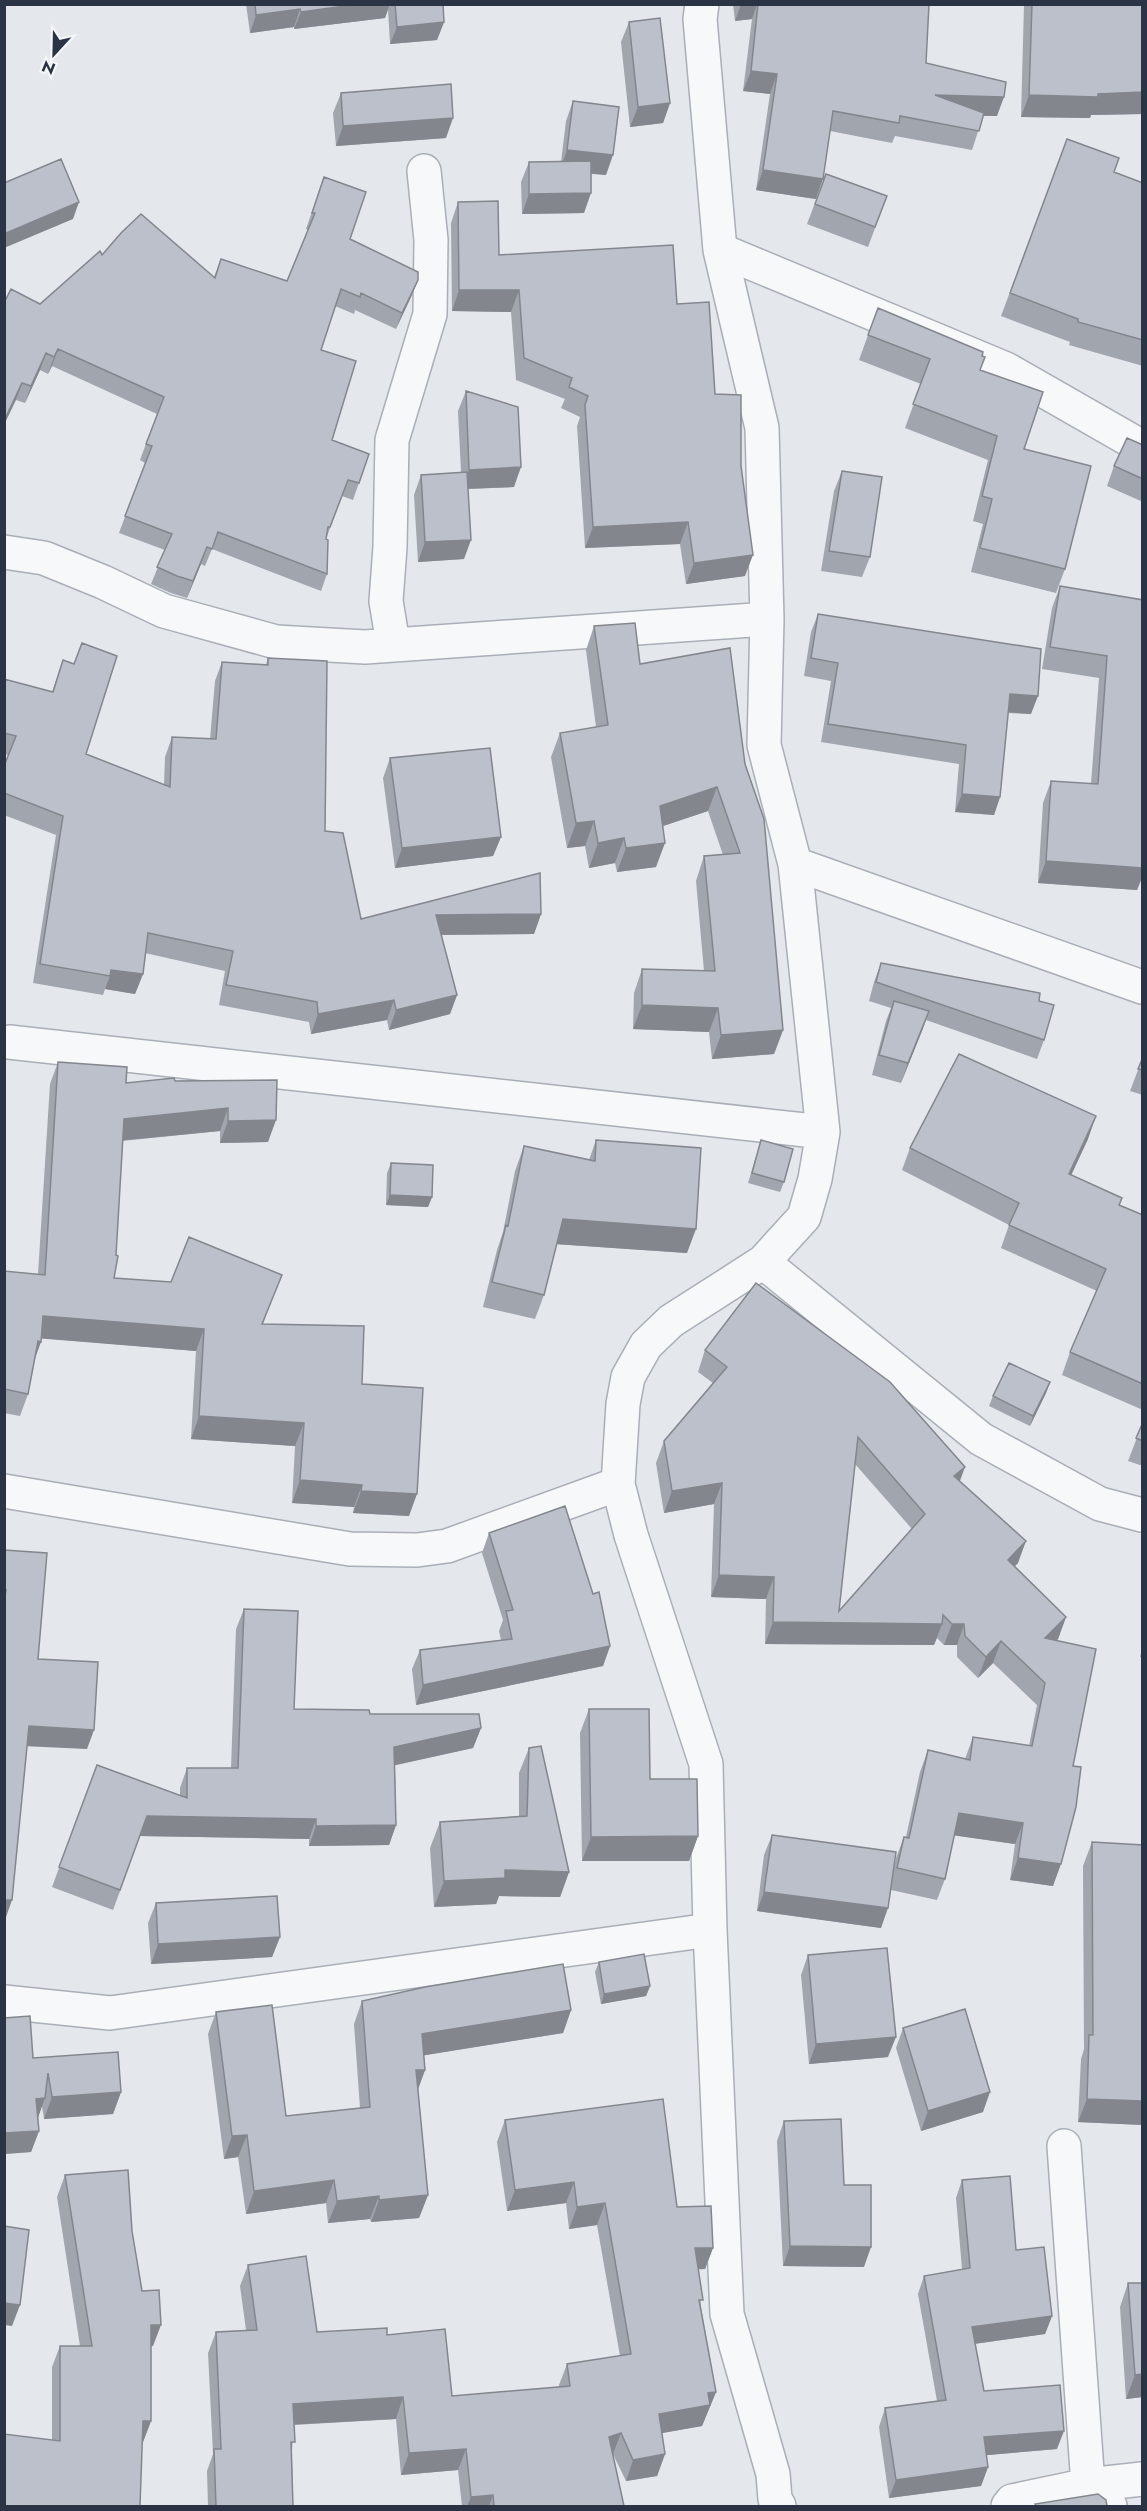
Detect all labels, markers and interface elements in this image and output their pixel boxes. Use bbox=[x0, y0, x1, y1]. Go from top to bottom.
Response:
north arrow bbox=[24, 24, 84, 84]
text: N bbox=[38, 54, 59, 80]

